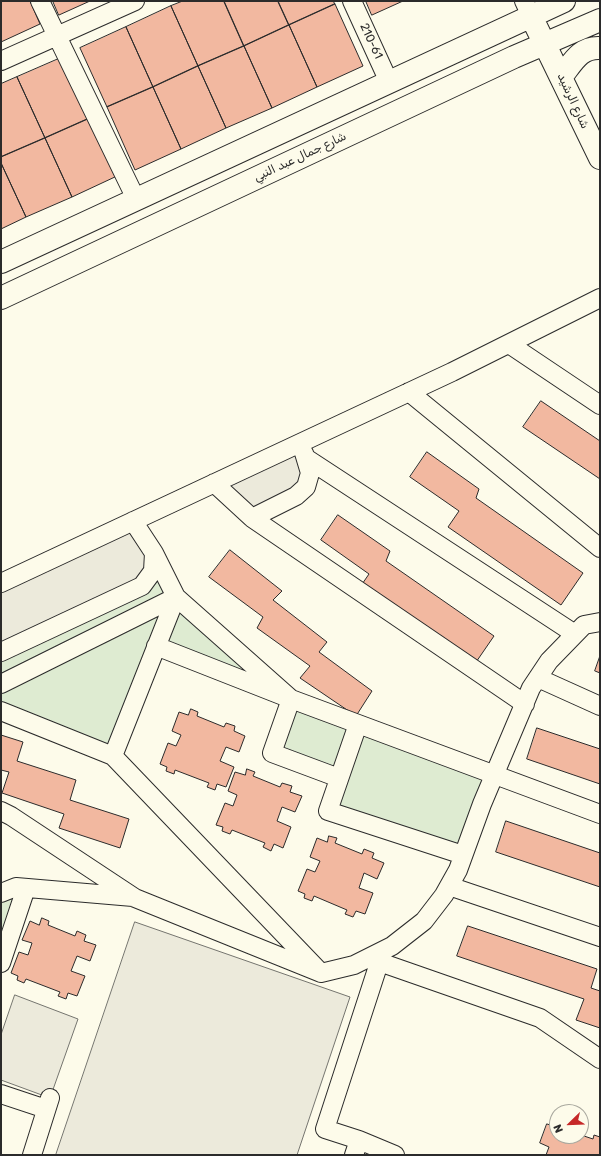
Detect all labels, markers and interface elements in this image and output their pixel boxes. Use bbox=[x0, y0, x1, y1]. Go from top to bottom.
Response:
street label: 210-61 bbox=[357, 21, 385, 61]
street label: شارع الرشيد bbox=[554, 71, 592, 131]
street label: شارع جمال عبد النبي bbox=[251, 129, 349, 185]
north arrow bbox=[549, 1104, 589, 1144]
text: N bbox=[551, 1122, 566, 1135]

